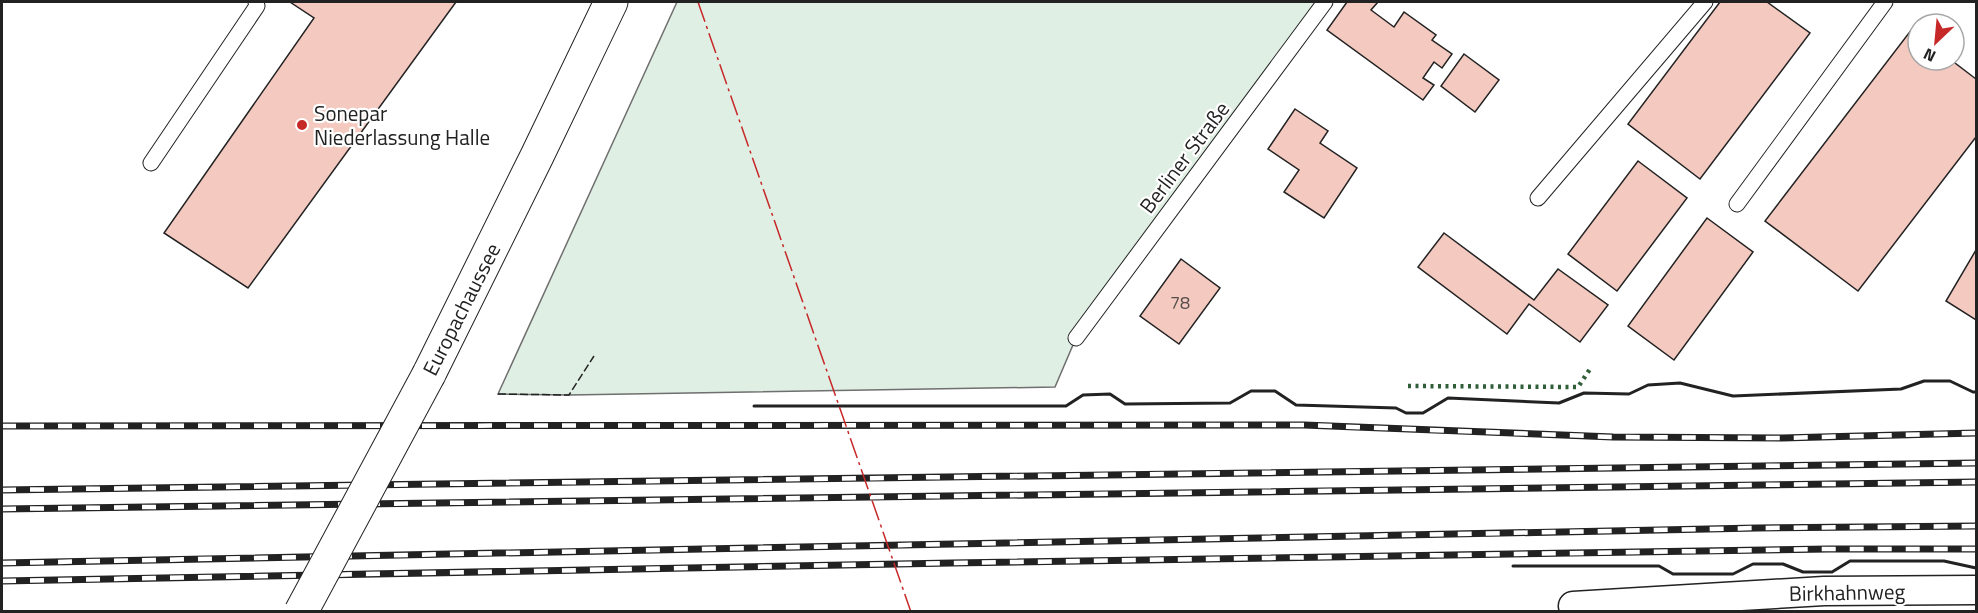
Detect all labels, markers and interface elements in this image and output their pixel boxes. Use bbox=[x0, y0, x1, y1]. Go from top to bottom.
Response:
north arrow bbox=[1906, 12, 1966, 72]
text: N bbox=[1919, 42, 1940, 69]
street label: Berliner Straße bbox=[1131, 94, 1237, 220]
place label: Sonepar Niederlassung Halle bbox=[314, 97, 490, 153]
marker: Sonepar Niederlassung Halle bbox=[295, 118, 309, 132]
street label: Europachaussee bbox=[414, 237, 508, 381]
house number: 78 bbox=[1170, 289, 1190, 316]
street label: Birkhahnweg bbox=[1789, 575, 1906, 609]

